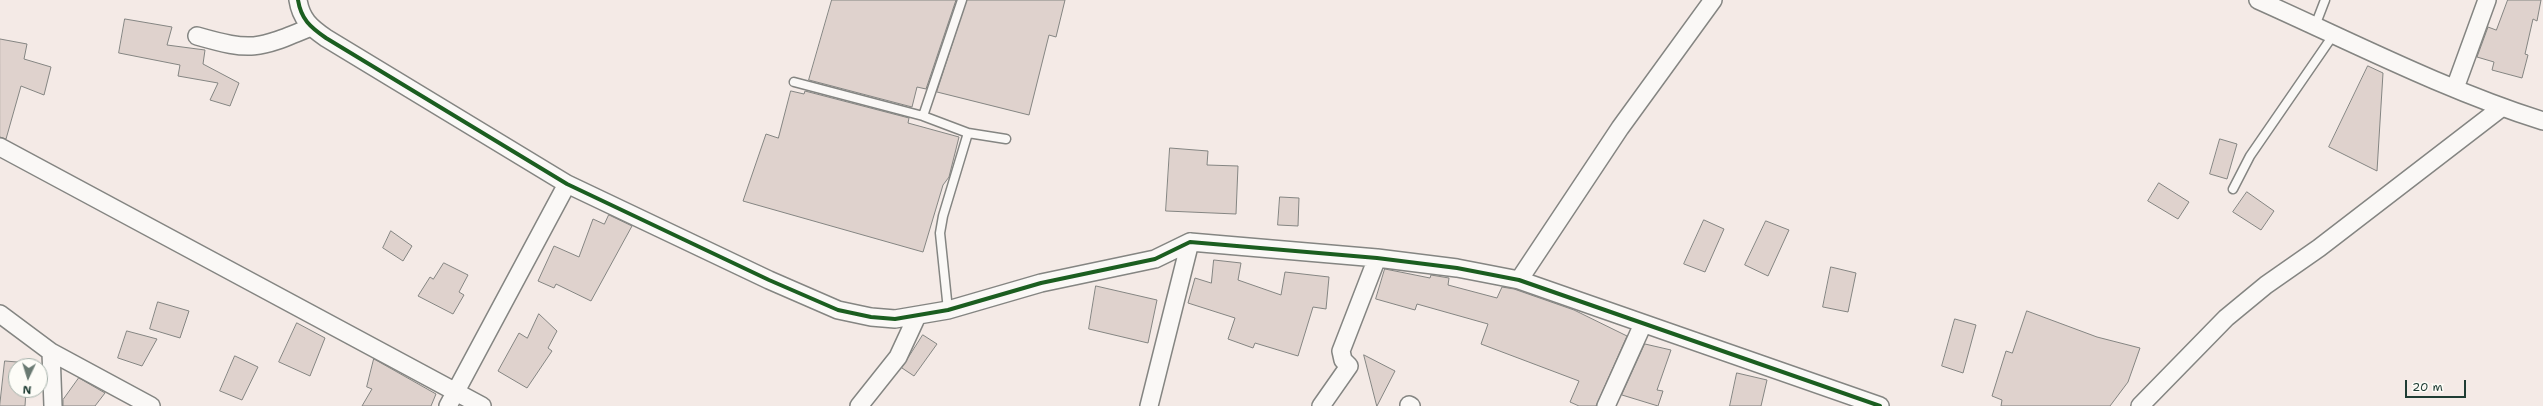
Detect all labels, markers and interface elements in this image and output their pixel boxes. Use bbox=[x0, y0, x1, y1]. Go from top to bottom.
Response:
north arrow bbox=[8, 358, 48, 398]
scale bar bbox=[2407, 372, 2468, 398]
text: 20 m bbox=[2412, 379, 2443, 395]
text: N bbox=[22, 382, 32, 397]

